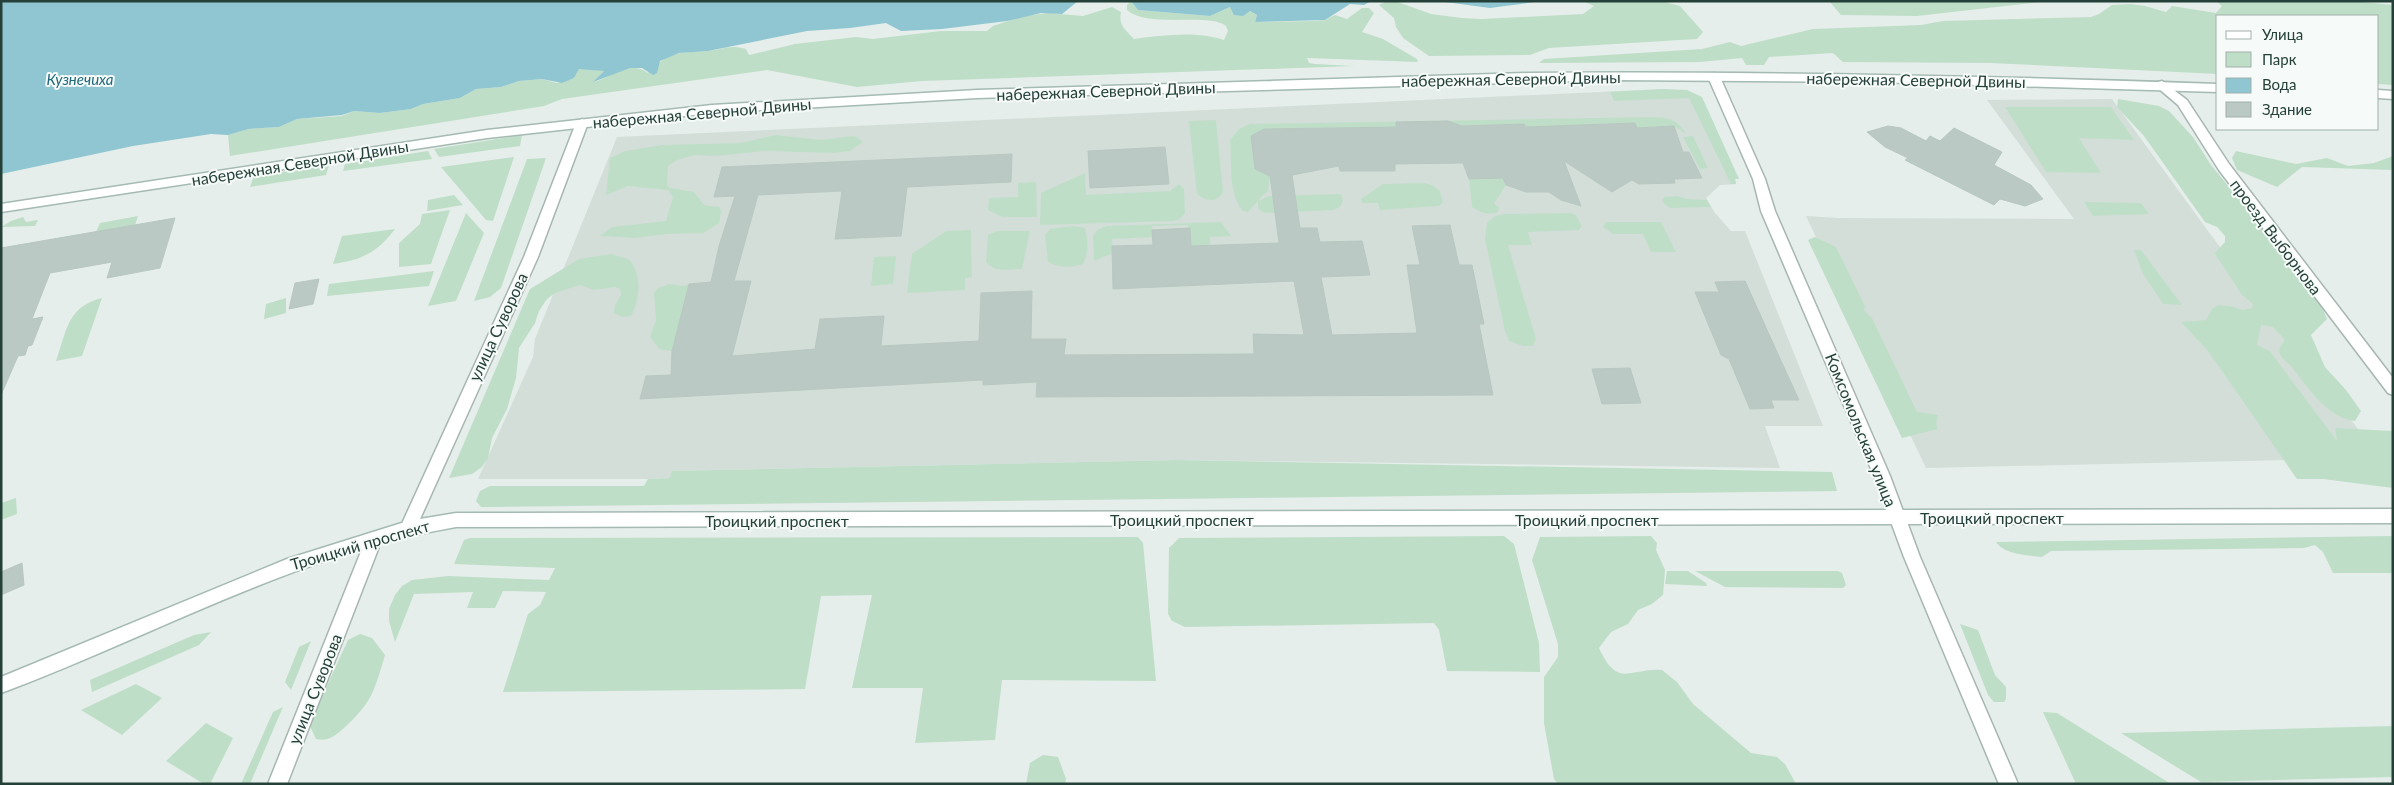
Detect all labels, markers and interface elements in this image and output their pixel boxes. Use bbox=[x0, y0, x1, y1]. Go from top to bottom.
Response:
legend bbox=[2216, 15, 2379, 130]
text: Улица bbox=[2262, 25, 2303, 43]
text: Парк bbox=[2262, 50, 2297, 68]
street label: набережная Северной Двины bbox=[1401, 67, 1621, 90]
street label: набережная Северной Двины bbox=[1806, 68, 2026, 91]
water label: Кузнечиха bbox=[47, 70, 114, 88]
text: Вода bbox=[2262, 75, 2297, 93]
street label: набережная Северной Двины bbox=[996, 77, 1216, 104]
street label: набережная Северной Двины bbox=[592, 93, 812, 132]
text: Здание bbox=[2262, 100, 2312, 118]
street label: набережная Северной Двины bbox=[190, 136, 410, 189]
street label: проезд Выборнова bbox=[2227, 175, 2326, 298]
street label: улица Суворова bbox=[464, 270, 531, 384]
street label: Комсомольская улица bbox=[1822, 350, 1901, 509]
street label: Троицкий проспект bbox=[1920, 508, 2064, 527]
street label: Троицкий проспект bbox=[1110, 510, 1254, 529]
street label: Троицкий проспект bbox=[1515, 510, 1659, 529]
street label: Троицкий проспект bbox=[705, 511, 849, 530]
street label: Троицкий проспект bbox=[288, 516, 432, 573]
street label: улица Суворова bbox=[284, 631, 345, 747]

